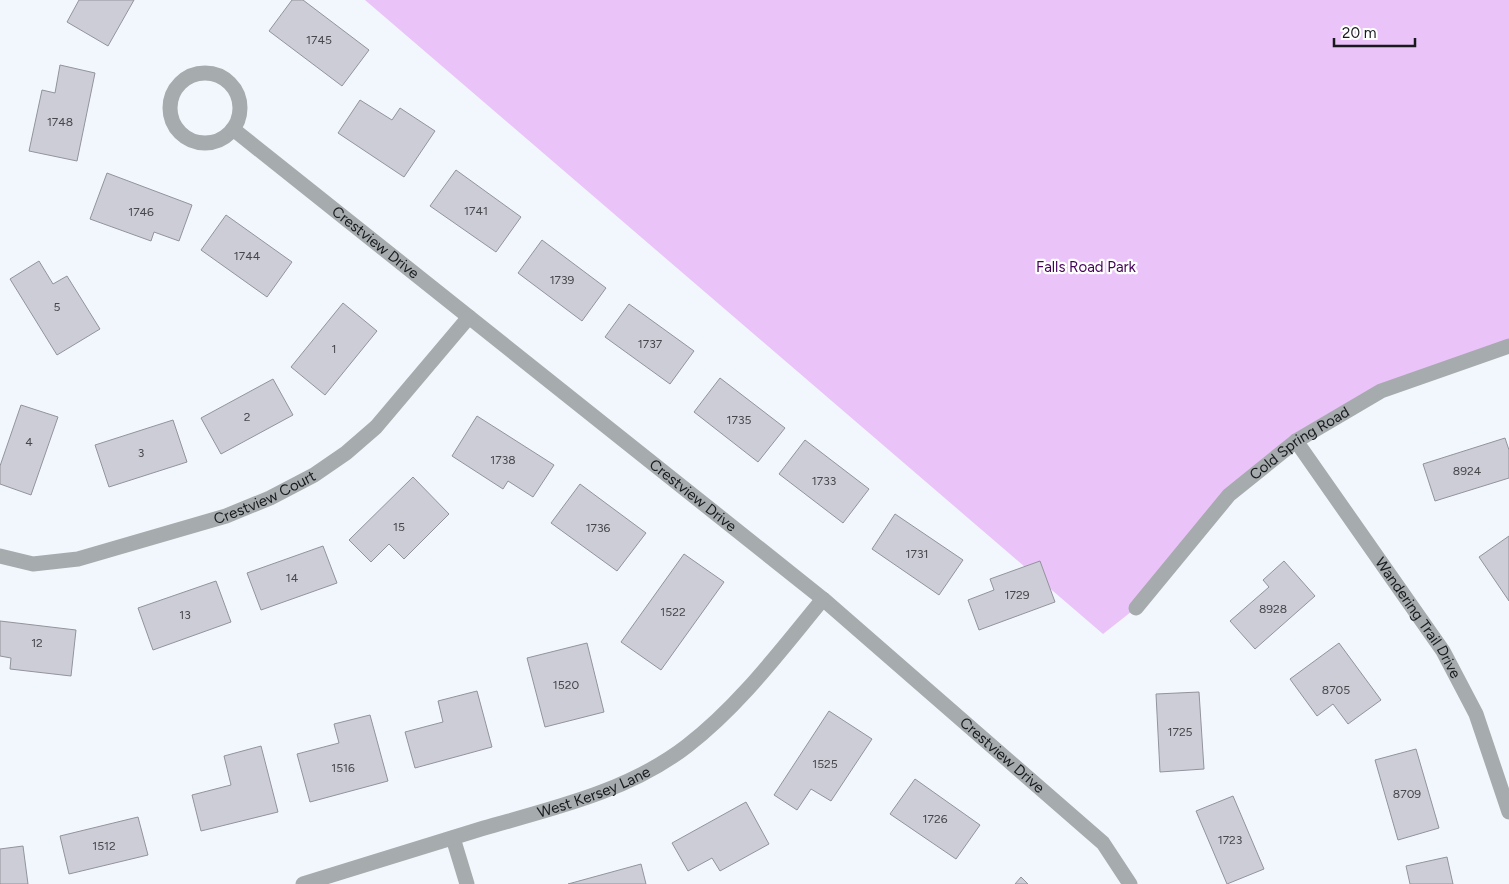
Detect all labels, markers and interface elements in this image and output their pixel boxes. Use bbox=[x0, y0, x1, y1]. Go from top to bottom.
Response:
scale bar bbox=[1334, 15, 1415, 47]
text: 20 m bbox=[1342, 24, 1376, 42]
house number: 1745 bbox=[306, 33, 332, 47]
house number: 1748 bbox=[47, 115, 73, 129]
street label: Crestview Drive bbox=[328, 202, 423, 283]
house number: 1741 bbox=[464, 204, 488, 218]
house number: 1746 bbox=[128, 205, 154, 219]
house number: 1744 bbox=[234, 249, 261, 263]
park label: Falls Road Park bbox=[1036, 258, 1137, 276]
house number: 1739 bbox=[550, 273, 575, 287]
house number: 5 bbox=[54, 300, 61, 314]
house number: 1737 bbox=[638, 337, 663, 351]
house number: 1 bbox=[332, 342, 336, 356]
street label: Cold Spring Road bbox=[1246, 403, 1353, 484]
house number: 2 bbox=[244, 410, 250, 424]
house number: 1735 bbox=[727, 413, 752, 427]
house number: 4 bbox=[25, 435, 33, 449]
house number: 3 bbox=[138, 446, 144, 460]
house number: 1738 bbox=[490, 453, 516, 467]
street label: Crestview Drive bbox=[646, 455, 740, 536]
house number: 8924 bbox=[1453, 464, 1482, 478]
street label: Crestview Court bbox=[212, 467, 319, 528]
house number: 1733 bbox=[812, 474, 836, 488]
house number: 15 bbox=[393, 520, 405, 534]
house number: 1736 bbox=[586, 521, 611, 535]
house number: 1731 bbox=[906, 547, 928, 561]
street label: Wandering Trail Drive bbox=[1371, 554, 1465, 681]
house number: 14 bbox=[286, 571, 299, 585]
house number: 1729 bbox=[1005, 588, 1030, 602]
house number: 8928 bbox=[1259, 602, 1287, 616]
house number: 1522 bbox=[660, 605, 686, 619]
house number: 13 bbox=[179, 608, 191, 622]
house number: 12 bbox=[31, 636, 43, 650]
house number: 1520 bbox=[553, 678, 579, 692]
house number: 8705 bbox=[1322, 683, 1350, 697]
street label: Crestview Drive bbox=[956, 713, 1048, 797]
house number: 1725 bbox=[1167, 725, 1193, 739]
house number: 1525 bbox=[812, 757, 838, 771]
house number: 1516 bbox=[331, 761, 355, 775]
street label: West Kersey Lane bbox=[535, 763, 653, 822]
house number: 8709 bbox=[1393, 787, 1421, 801]
house number: 1726 bbox=[923, 812, 948, 826]
house number: 1723 bbox=[1218, 833, 1242, 847]
house number: 1512 bbox=[92, 839, 116, 853]

